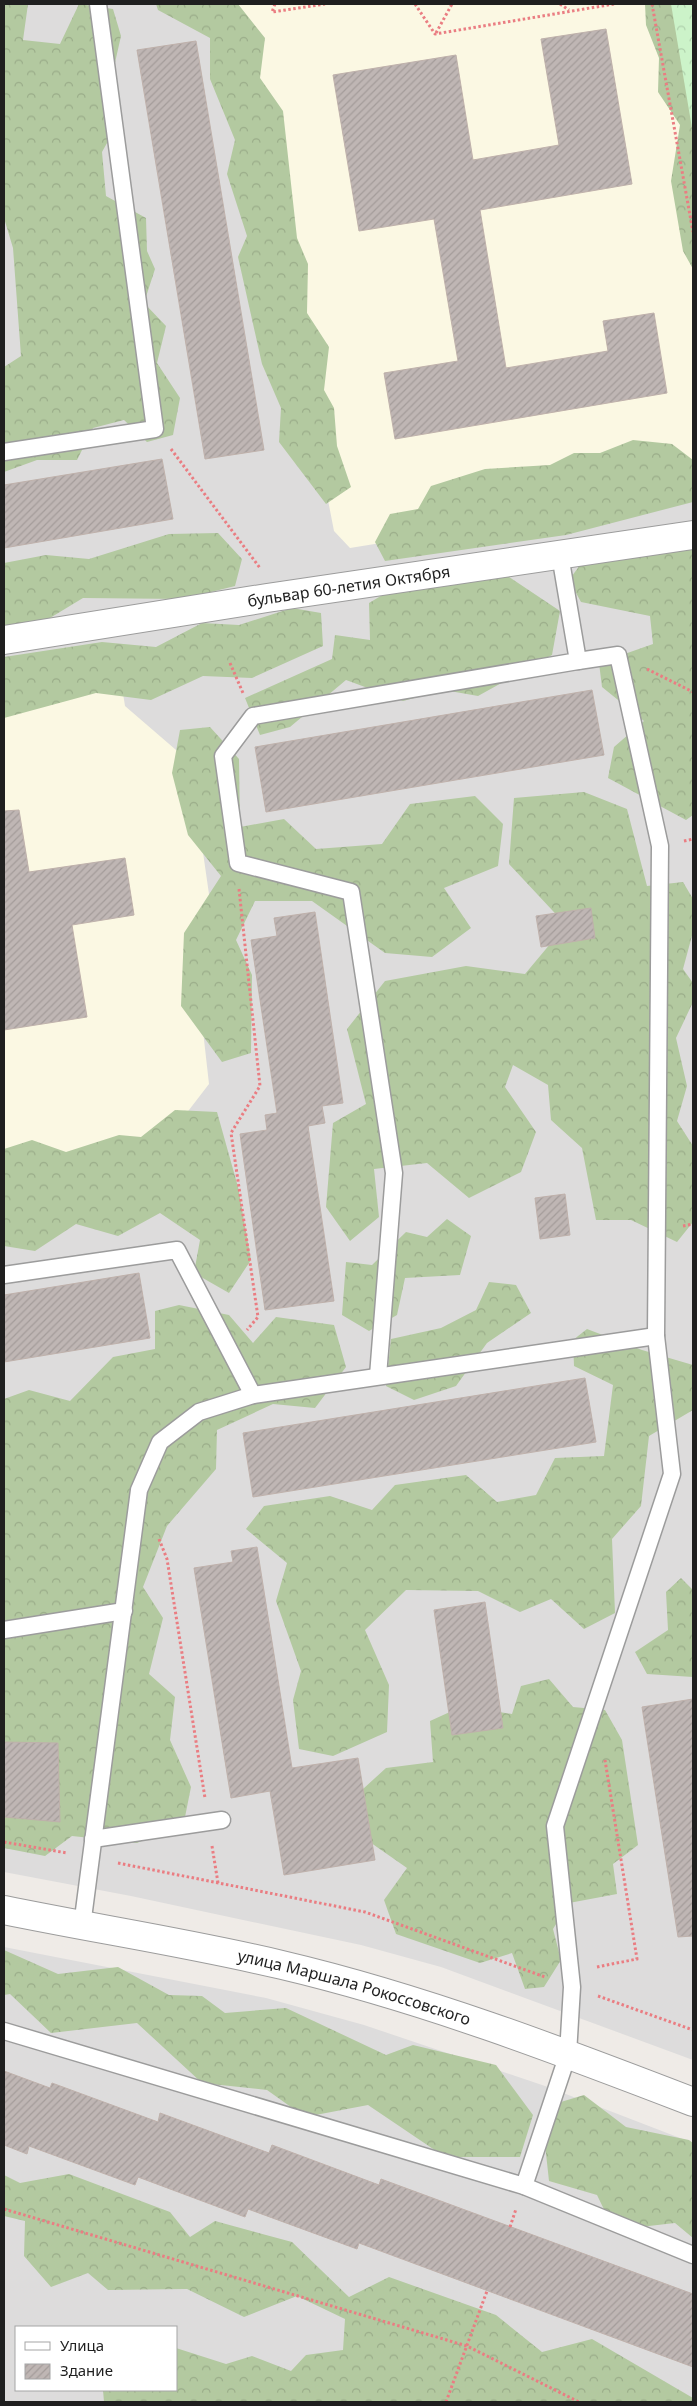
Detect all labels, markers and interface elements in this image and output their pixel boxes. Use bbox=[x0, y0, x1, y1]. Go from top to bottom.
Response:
street label: бульвар 60-летия Октября bbox=[246, 560, 452, 612]
street label: улица Маршала Рокоссовского bbox=[236, 1944, 474, 2030]
legend bbox=[15, 2326, 178, 2391]
text: Улица bbox=[60, 2335, 104, 2355]
text: Здание bbox=[60, 2360, 113, 2380]

